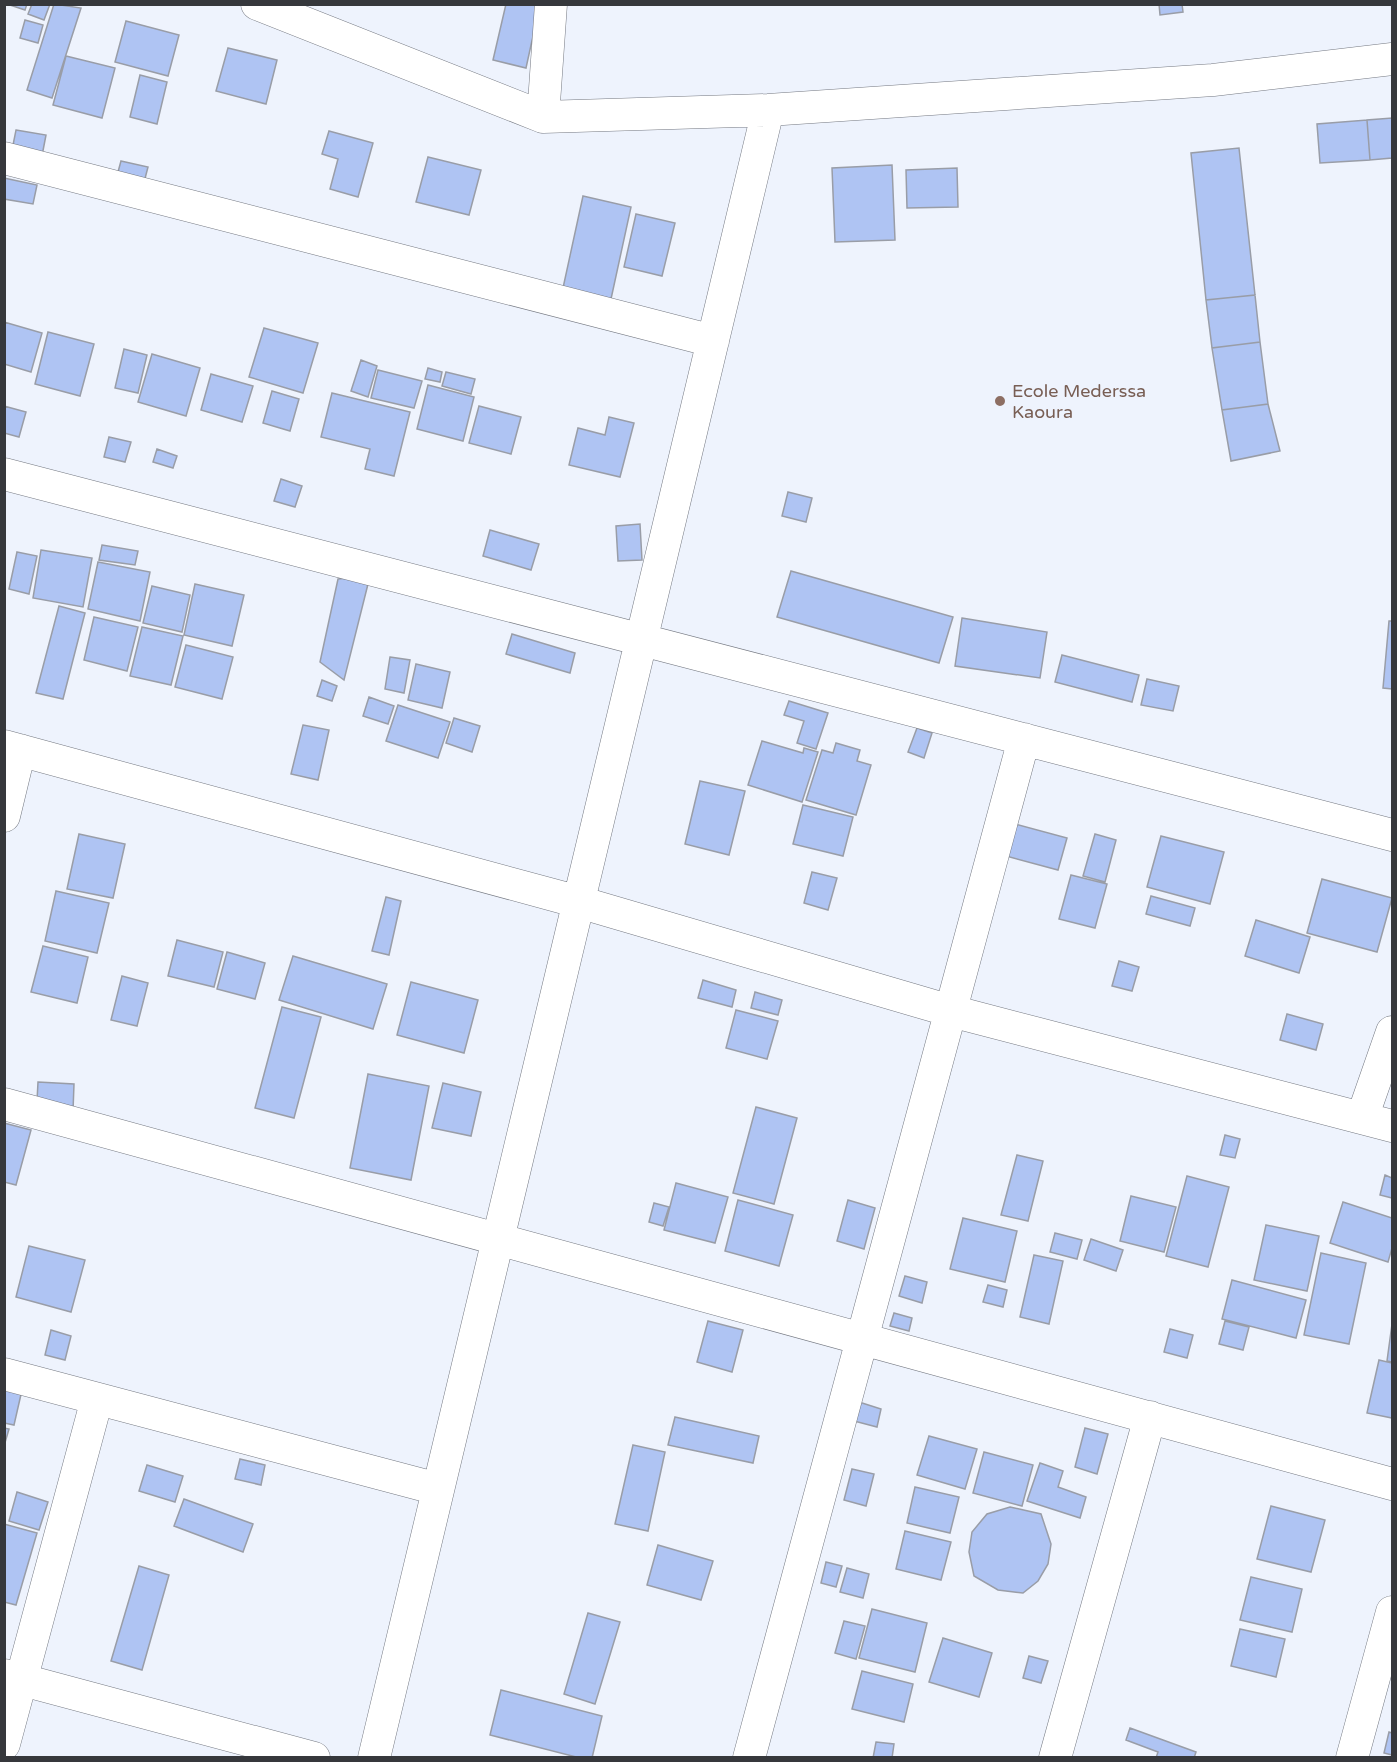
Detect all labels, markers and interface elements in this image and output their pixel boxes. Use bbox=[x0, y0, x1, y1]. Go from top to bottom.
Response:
place label: Ecole Mederssa Kaoura bbox=[1012, 380, 1146, 423]
marker: Ecole Mederssa Kaoura bbox=[993, 394, 1007, 408]

